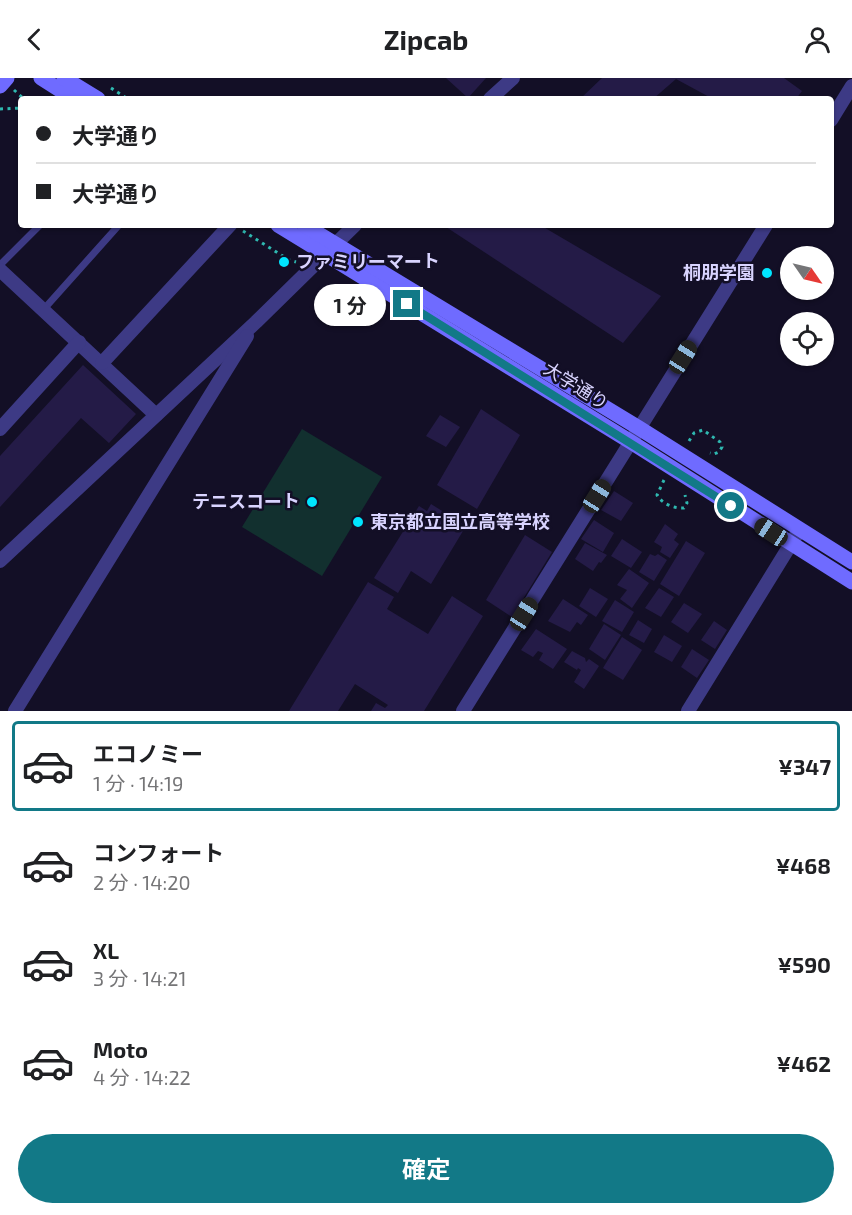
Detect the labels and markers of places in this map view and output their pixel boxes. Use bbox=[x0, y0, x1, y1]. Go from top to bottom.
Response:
place label: ファミリーマート bbox=[296, 250, 440, 272]
marker: ファミリーマート bbox=[277, 255, 291, 269]
place label: 桐朋学園 bbox=[683, 261, 755, 283]
marker: 桐朋学園 bbox=[760, 266, 774, 280]
place label: テニスコート bbox=[192, 490, 300, 512]
marker: テニスコート bbox=[305, 495, 319, 509]
place label: 東京都立国立高等学校 bbox=[370, 510, 550, 532]
marker: 東京都立国立高等学校 bbox=[351, 515, 365, 529]

